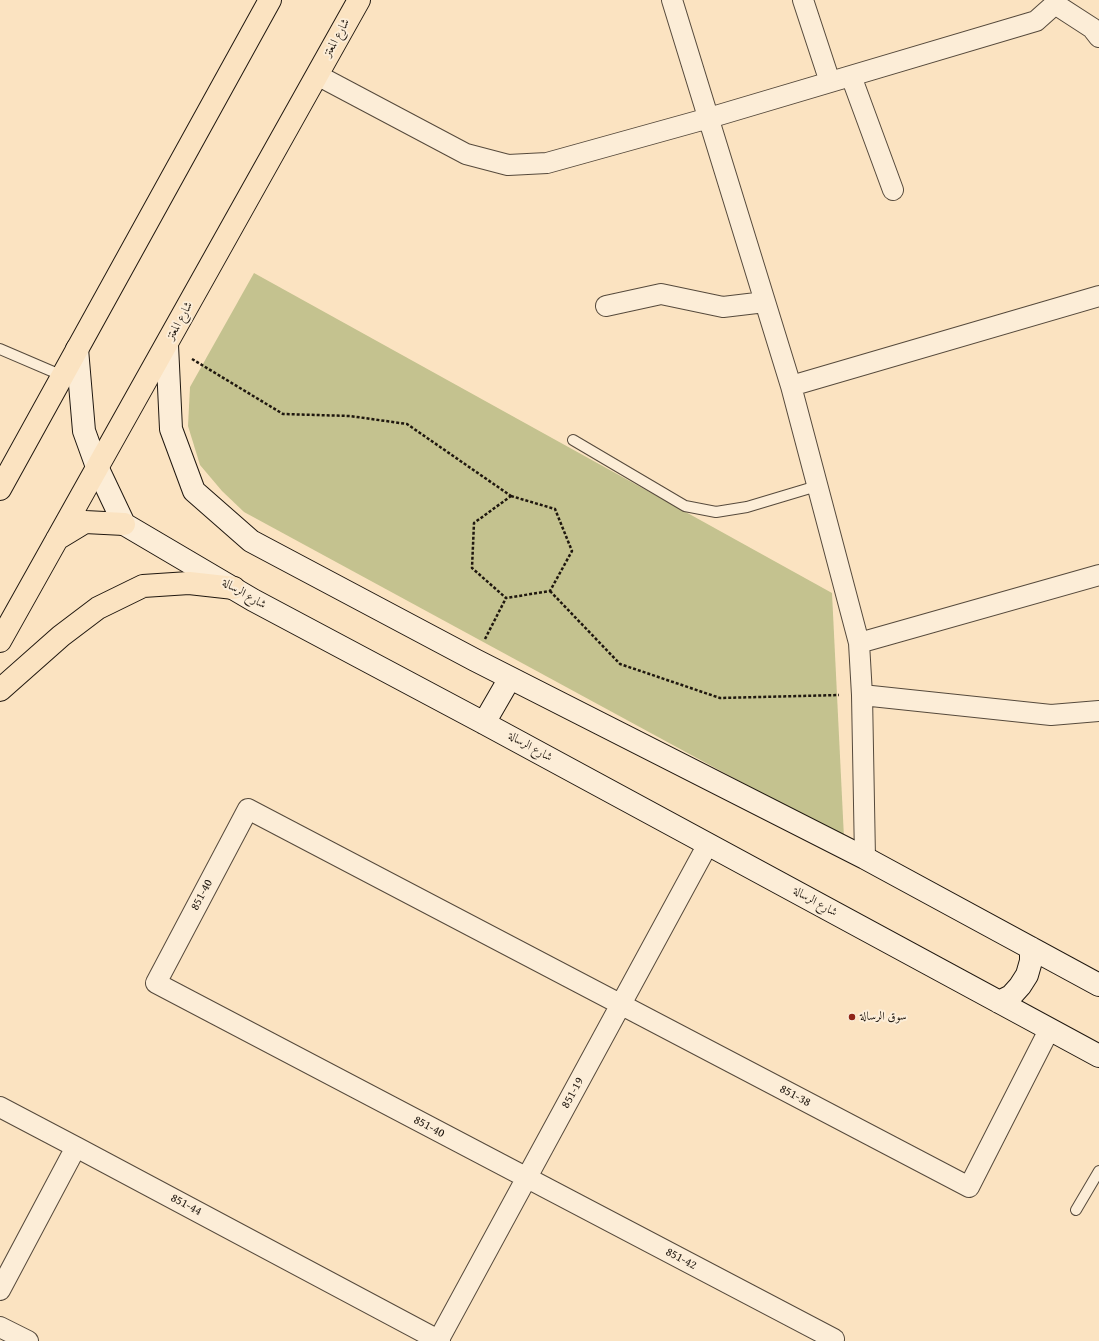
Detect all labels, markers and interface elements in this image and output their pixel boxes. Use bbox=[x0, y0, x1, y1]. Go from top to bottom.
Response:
street label: شارع المعتز bbox=[321, 16, 353, 60]
street label: شارع المعتز bbox=[164, 299, 196, 343]
street label: شارع الرسالة bbox=[219, 576, 269, 612]
street label: شارع الرسالة bbox=[505, 729, 555, 765]
street label: 851-40 bbox=[188, 877, 216, 913]
street label: شارع الرسالة bbox=[790, 884, 840, 920]
place label: سوق الرسالة bbox=[860, 1010, 907, 1024]
marker: سوق الرسالة bbox=[847, 1012, 857, 1022]
street label: 851-19 bbox=[559, 1075, 587, 1111]
street label: 851-38 bbox=[777, 1082, 813, 1110]
street label: 851-40 bbox=[411, 1113, 447, 1141]
street label: 851-44 bbox=[168, 1191, 204, 1219]
street label: 851-42 bbox=[663, 1245, 699, 1273]

